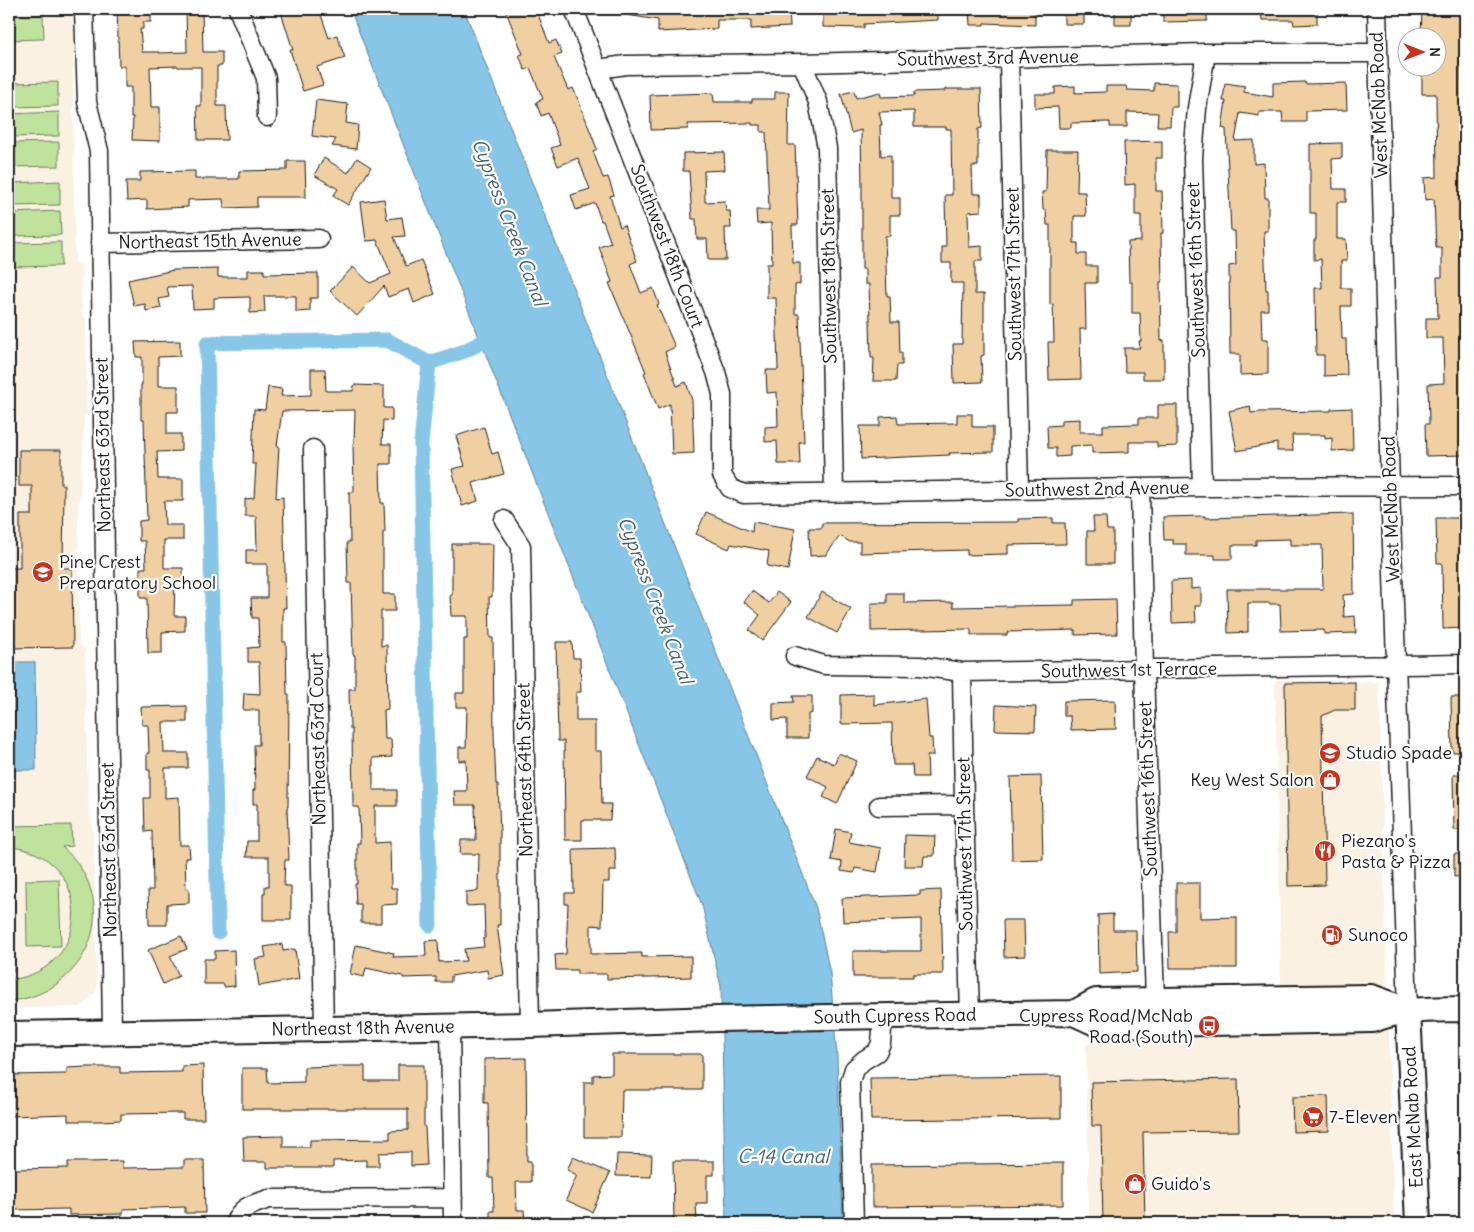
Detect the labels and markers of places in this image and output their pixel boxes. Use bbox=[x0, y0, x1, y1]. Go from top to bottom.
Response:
place label: Pine Crest Preparatory School bbox=[59, 550, 216, 594]
school or university icon: Pine Crest Preparatory School bbox=[31, 560, 55, 584]
school or university icon: Studio Spade bbox=[1318, 741, 1342, 765]
place label: Studio Spade bbox=[1346, 741, 1452, 764]
place label: Key West Salon bbox=[1190, 768, 1314, 791]
shop icon: Key West Salon bbox=[1318, 768, 1342, 792]
place label: Piezano's Pasta & Pizza bbox=[1341, 829, 1451, 873]
restaurant icon: Piezano's Pasta & Pizza bbox=[1313, 839, 1337, 863]
fuel station icon: Sunoco bbox=[1320, 923, 1344, 947]
place label: Sunoco bbox=[1348, 923, 1408, 946]
place label: Cypress Road/McNab Road (South) bbox=[1019, 1004, 1193, 1048]
bus stop icon: Cypress Road/McNab Road (South) bbox=[1197, 1014, 1221, 1038]
supermarket icon: 7-Eleven bbox=[1301, 1105, 1325, 1129]
place label: 7-Eleven bbox=[1329, 1105, 1398, 1128]
shop icon: Guido's bbox=[1123, 1172, 1147, 1196]
place label: Guido's bbox=[1151, 1172, 1211, 1195]

